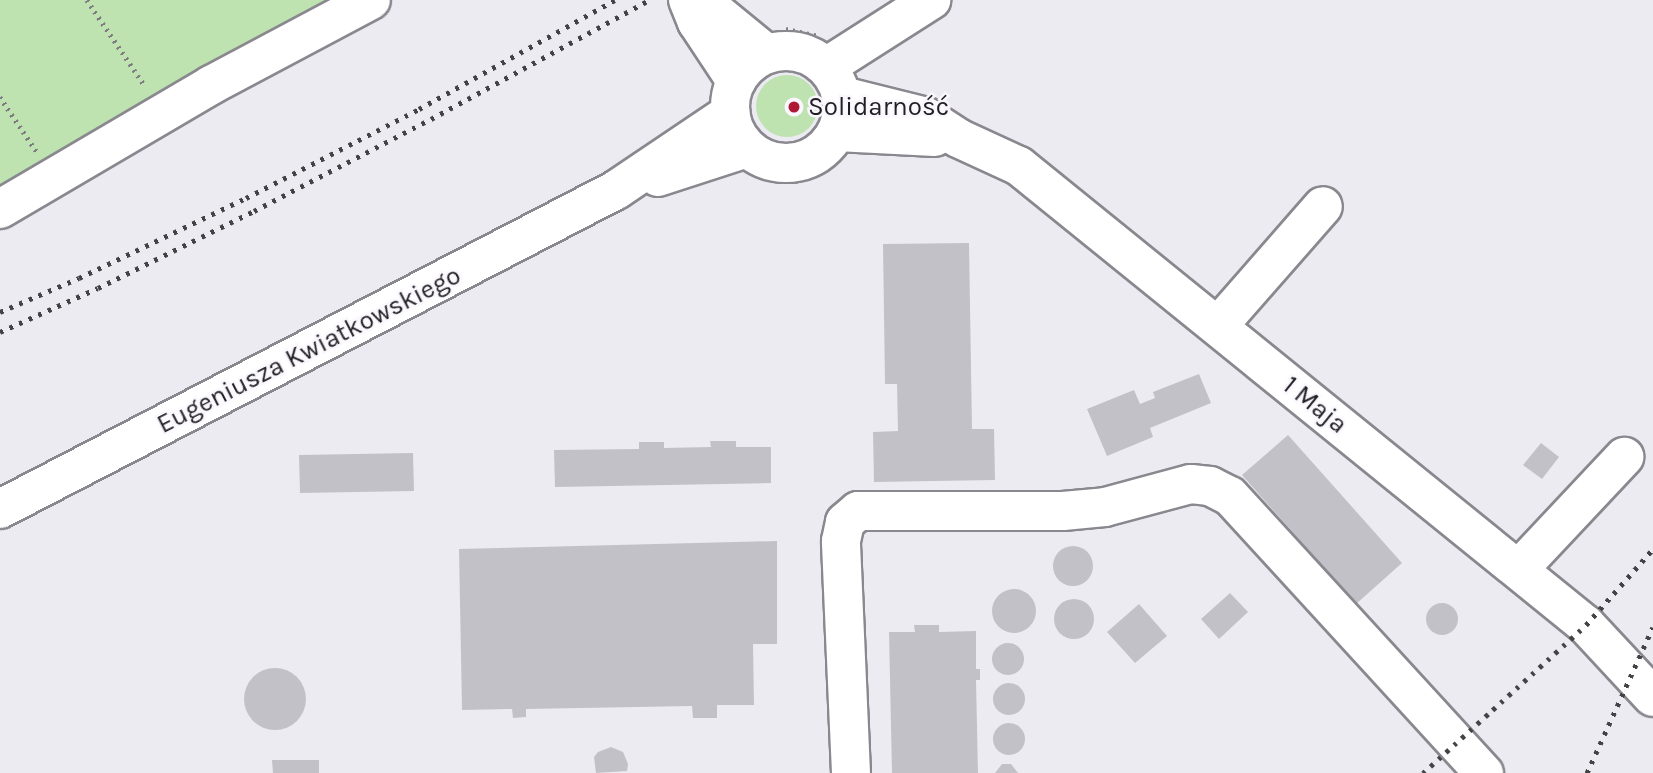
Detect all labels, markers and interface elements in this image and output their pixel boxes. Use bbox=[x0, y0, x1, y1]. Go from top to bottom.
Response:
place label: Solidarność bbox=[808, 91, 949, 123]
marker: Solidarność bbox=[786, 99, 802, 115]
street label: Eugeniusza Kwiatkowskiego bbox=[152, 260, 466, 440]
street label: 1 Maja bbox=[1277, 370, 1353, 440]

